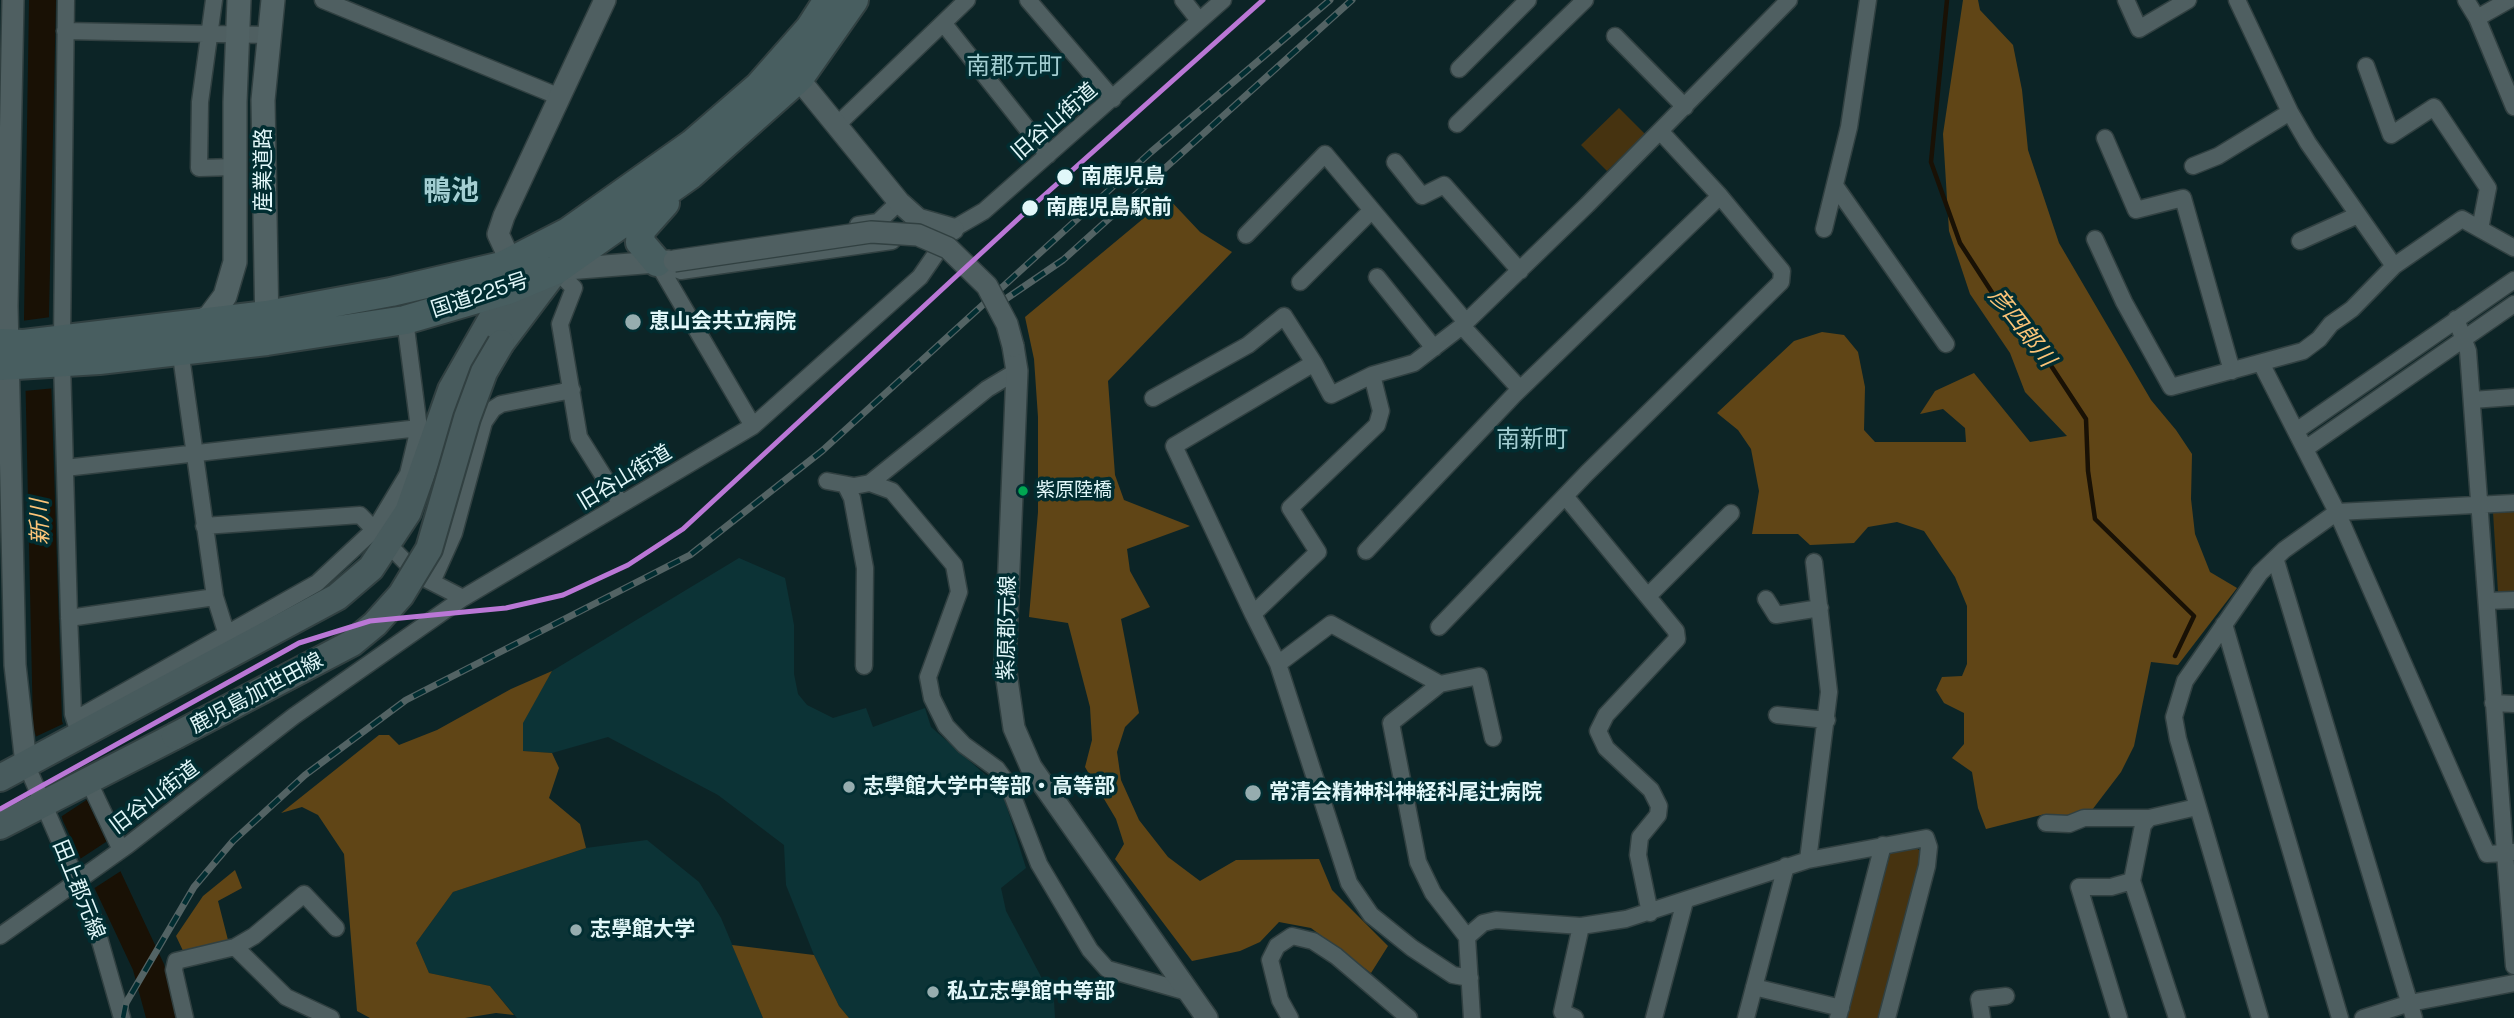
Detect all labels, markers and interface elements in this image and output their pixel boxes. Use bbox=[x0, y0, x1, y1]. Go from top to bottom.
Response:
district label: 南郡元町 bbox=[966, 53, 1062, 81]
street label: 旧谷山街道 bbox=[1007, 78, 1103, 166]
street label: 産業道路 bbox=[251, 128, 277, 212]
place label: 南鹿児島 bbox=[1081, 164, 1165, 190]
marker: 南鹿児島 bbox=[1055, 167, 1075, 187]
district label: 鴨池 bbox=[423, 175, 479, 209]
place label: 南鹿児島駅前 bbox=[1046, 195, 1172, 221]
marker: 南鹿児島駅前 bbox=[1020, 198, 1040, 218]
street label: 国道225号 bbox=[428, 268, 532, 324]
water label: 彦四郎川 bbox=[1982, 283, 2060, 373]
place label: 恵山会共立病院 bbox=[649, 309, 796, 335]
marker: 恵山会共立病院 bbox=[623, 312, 643, 332]
district label: 南新町 bbox=[1496, 426, 1568, 454]
street label: 旧谷山街道 bbox=[574, 440, 676, 516]
place label: 紫原陸橋 bbox=[1036, 480, 1112, 502]
marker: 紫原陸橋 bbox=[1016, 484, 1030, 498]
water label: 新川 bbox=[27, 499, 55, 545]
street label: 紫原郡元線 bbox=[994, 575, 1022, 681]
street label: 鹿児島加世田線 bbox=[186, 648, 328, 740]
street label: 旧谷山街道 bbox=[105, 756, 205, 840]
place label: 志學館大学中等部・高等部 bbox=[863, 774, 1115, 800]
marker: 志學館大学中等部・高等部 bbox=[841, 779, 857, 795]
place label: 常清会精神科神経科尾辻病院 bbox=[1269, 780, 1542, 806]
marker: 常清会精神科神経科尾辻病院 bbox=[1243, 783, 1263, 803]
street label: 田上郡元線 bbox=[47, 837, 109, 943]
place label: 志學館大学 bbox=[590, 917, 695, 943]
marker: 志學館大学 bbox=[568, 922, 584, 938]
place label: 私立志學館中等部 bbox=[947, 979, 1115, 1005]
marker: 私立志學館中等部 bbox=[925, 984, 941, 1000]

